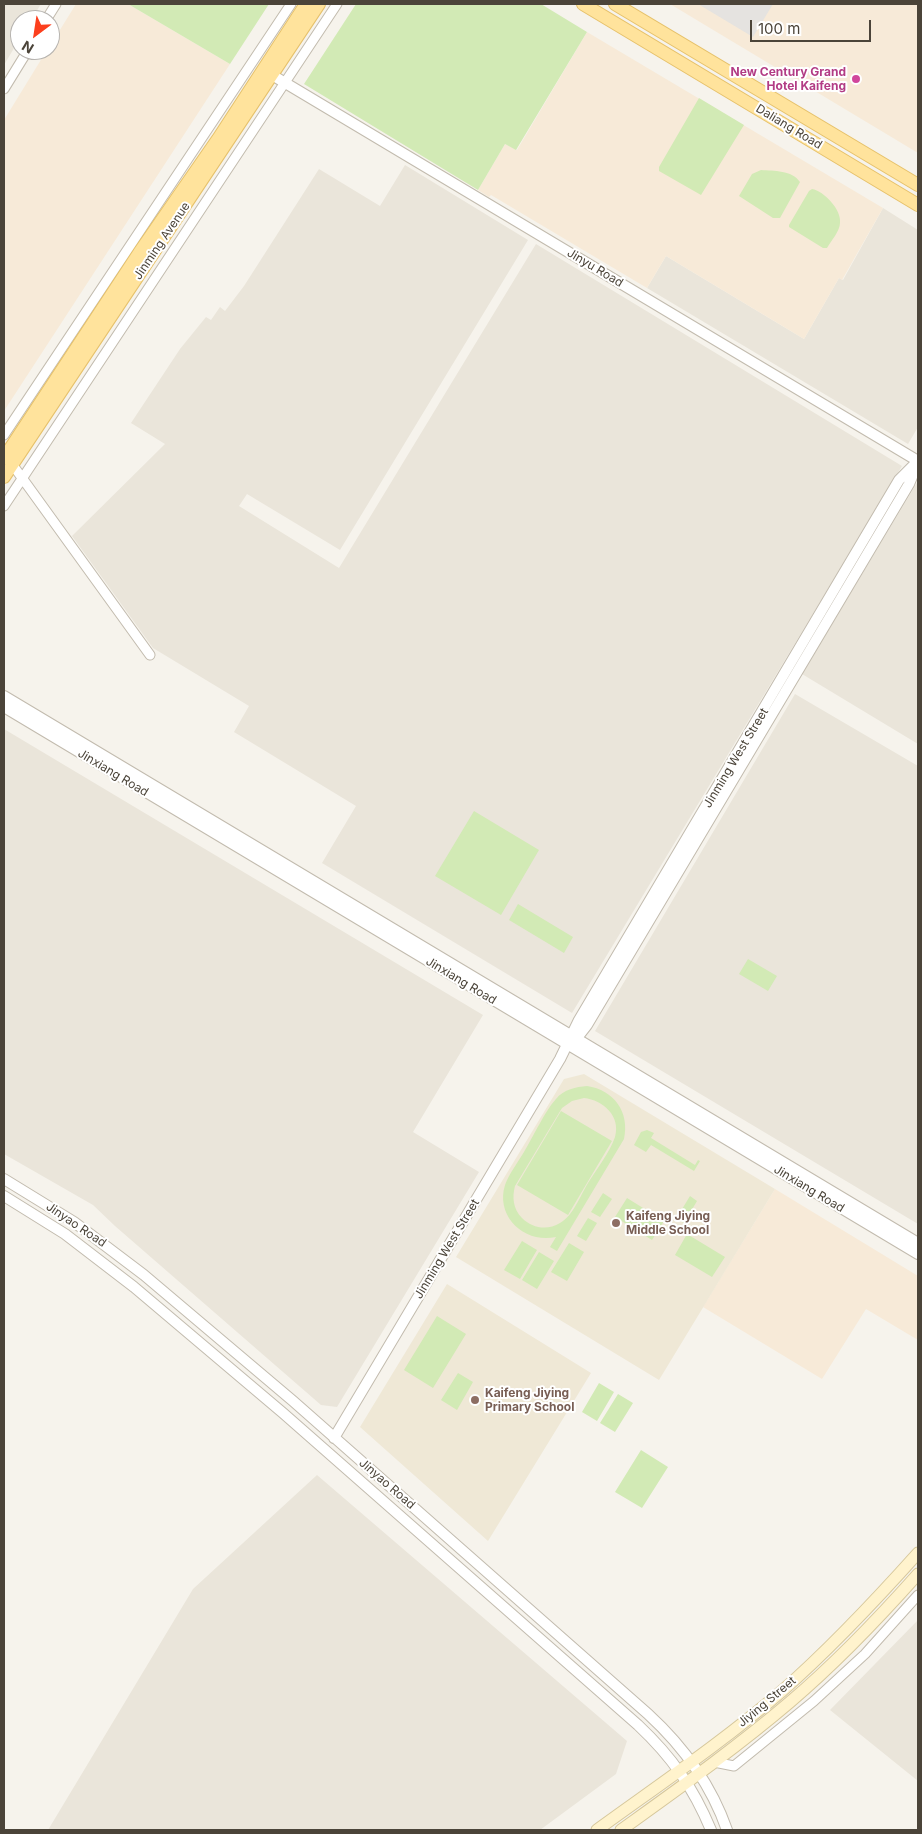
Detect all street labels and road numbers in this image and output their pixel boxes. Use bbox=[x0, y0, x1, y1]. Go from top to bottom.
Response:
street label: Daliang Road bbox=[753, 102, 825, 152]
street label: Jinming Avenue bbox=[131, 200, 193, 282]
street label: Jinyu Road bbox=[564, 246, 626, 290]
street label: Jinming West Street bbox=[701, 706, 771, 810]
street label: Jinxiang Road bbox=[75, 746, 151, 800]
street label: Jinxiang Road bbox=[423, 954, 499, 1008]
street label: Jinxiang Road bbox=[771, 1162, 847, 1216]
street label: Jinming West Street bbox=[412, 1197, 482, 1301]
street label: Jinyao Road bbox=[43, 1200, 109, 1250]
street label: Jinyao Road bbox=[356, 1456, 418, 1512]
street label: Jiying Street bbox=[735, 1674, 799, 1730]

